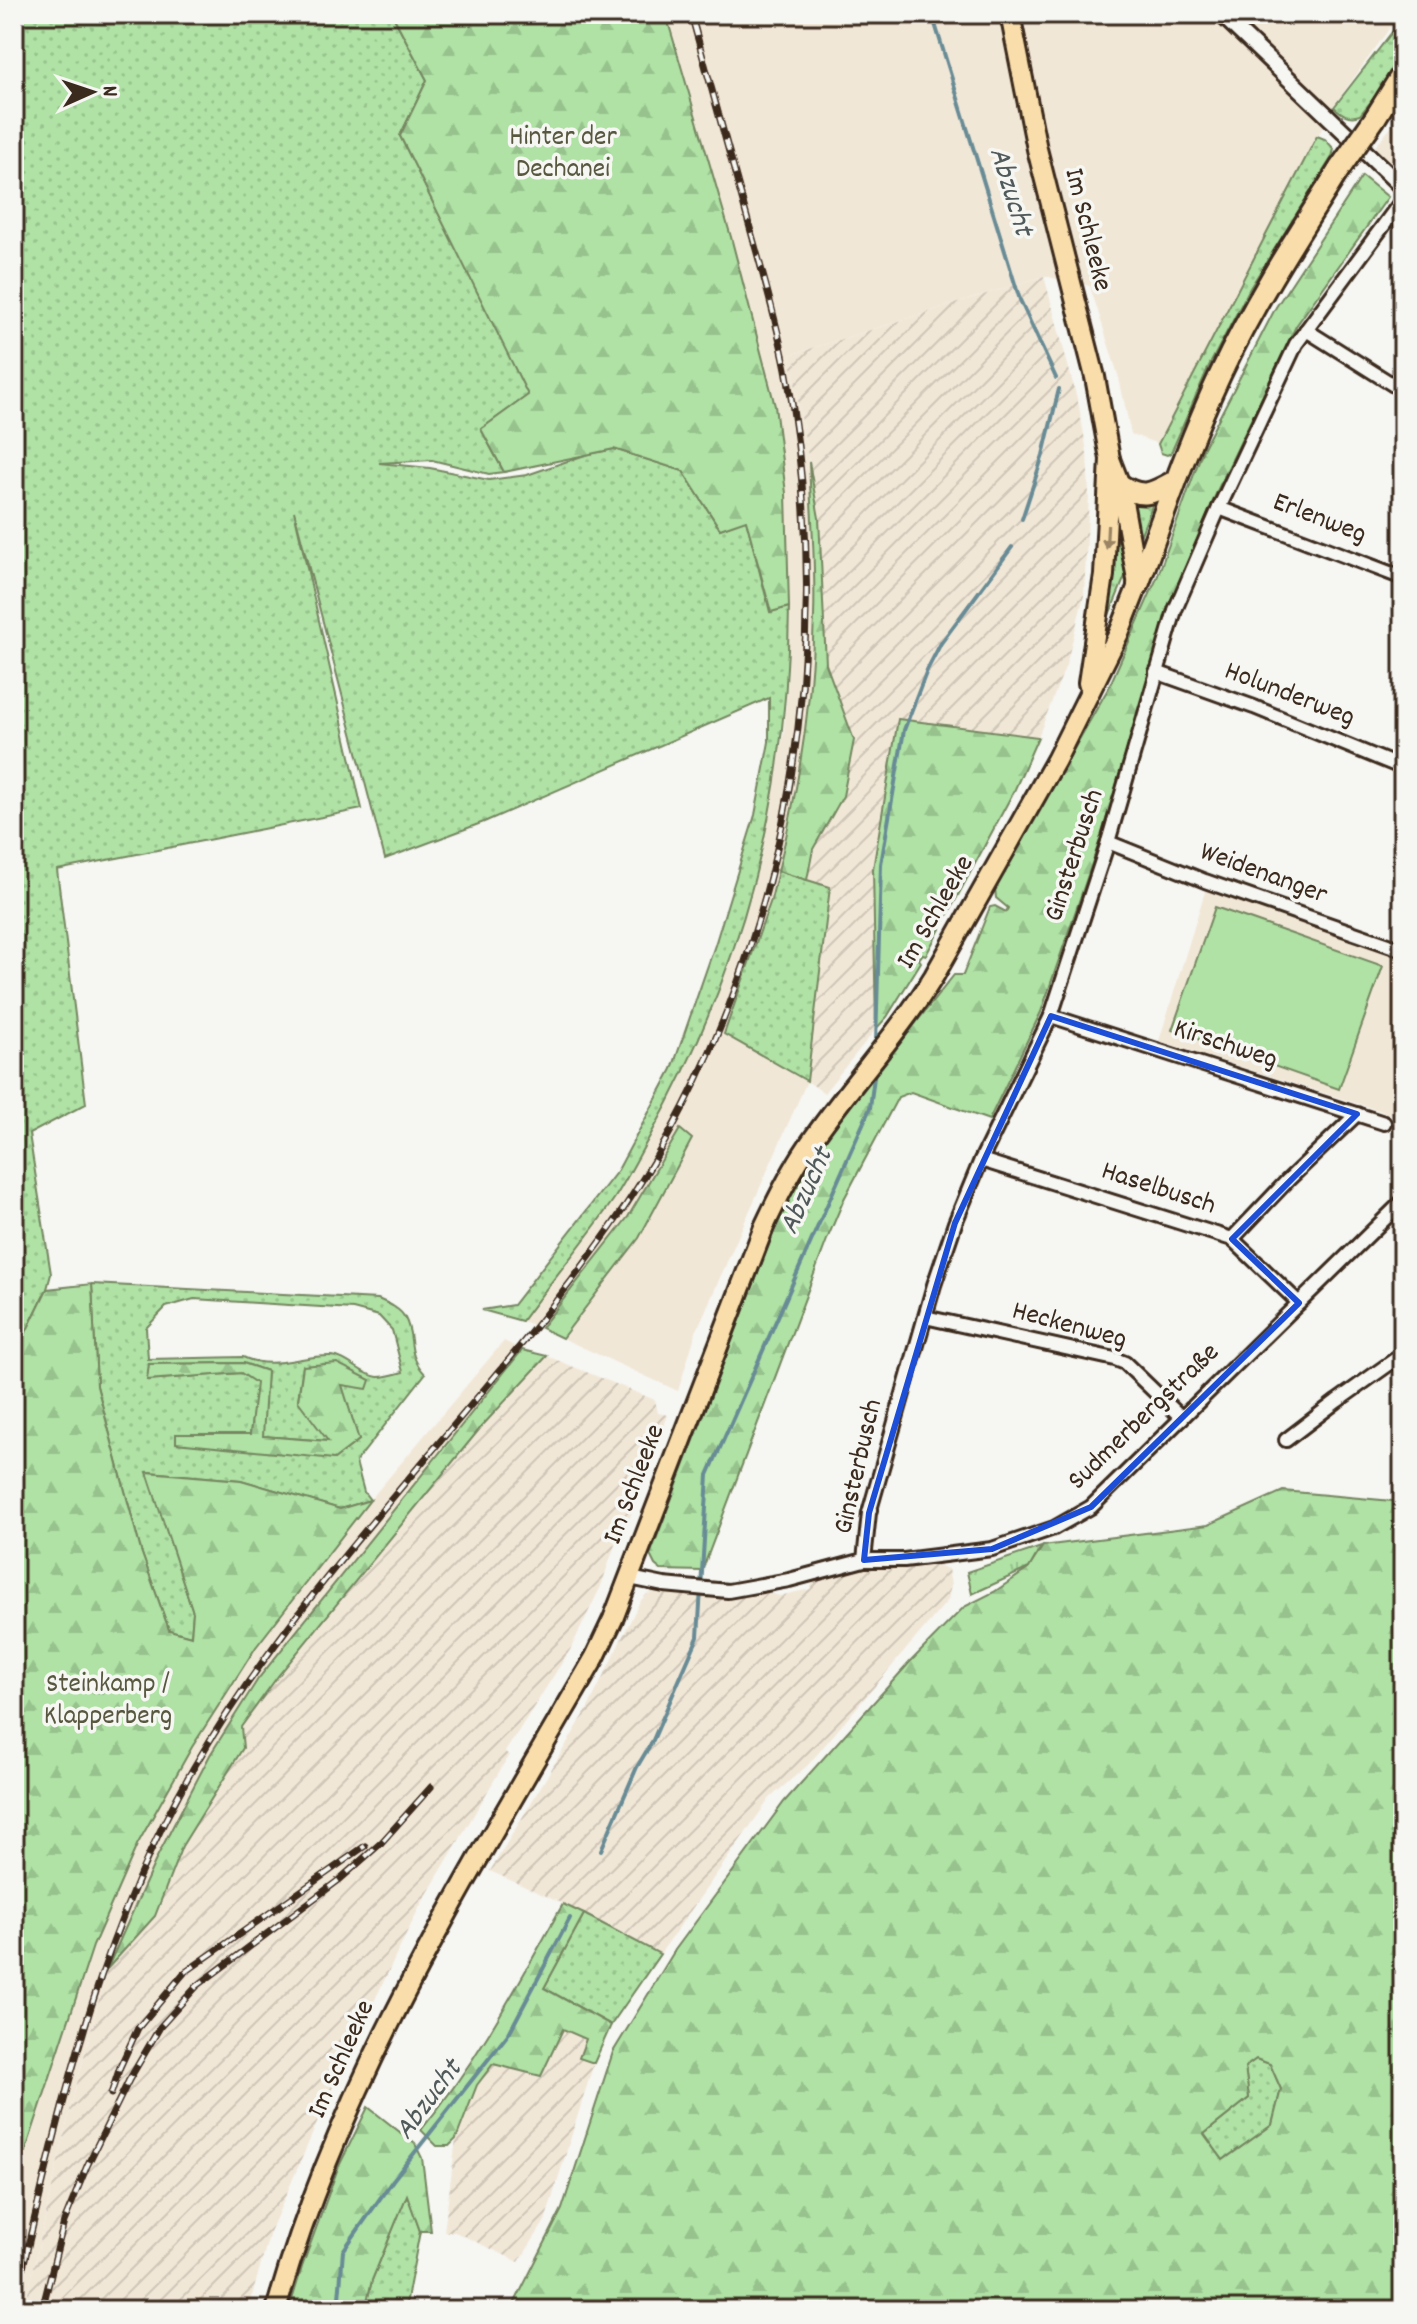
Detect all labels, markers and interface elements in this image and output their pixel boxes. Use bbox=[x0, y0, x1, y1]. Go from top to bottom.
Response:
north arrow bbox=[52, 52, 132, 132]
text: N bbox=[93, 85, 124, 98]
park label: Hinter der Dechanei bbox=[509, 119, 617, 191]
water label: Abzucht bbox=[975, 142, 1044, 244]
street label: Im Schleeke bbox=[1051, 164, 1121, 296]
street label: Erlenweg bbox=[1266, 484, 1372, 556]
one-way arrow bbox=[1100, 525, 1113, 550]
street label: Holunderweg bbox=[1218, 653, 1360, 739]
street label: Ginsterbusch bbox=[1036, 785, 1116, 927]
street label: Weidenanger bbox=[1194, 833, 1333, 917]
street label: Im Schleeke bbox=[888, 848, 986, 978]
street label: Kirschweg bbox=[1168, 1010, 1282, 1082]
water label: Abzucht bbox=[770, 1139, 847, 1242]
street label: Haselbusch bbox=[1096, 1153, 1220, 1227]
street label: Heckenweg bbox=[1007, 1293, 1131, 1361]
street label: Sudmerbergstraße bbox=[1060, 1335, 1230, 1501]
street label: Ginsterbusch bbox=[825, 1396, 895, 1538]
street label: Im Schleeke bbox=[595, 1419, 677, 1551]
park label: Steinkamp / Klapperberg bbox=[44, 1666, 172, 1738]
street label: Im Schleeke bbox=[299, 1994, 387, 2126]
water label: Abzucht bbox=[386, 2050, 476, 2150]

